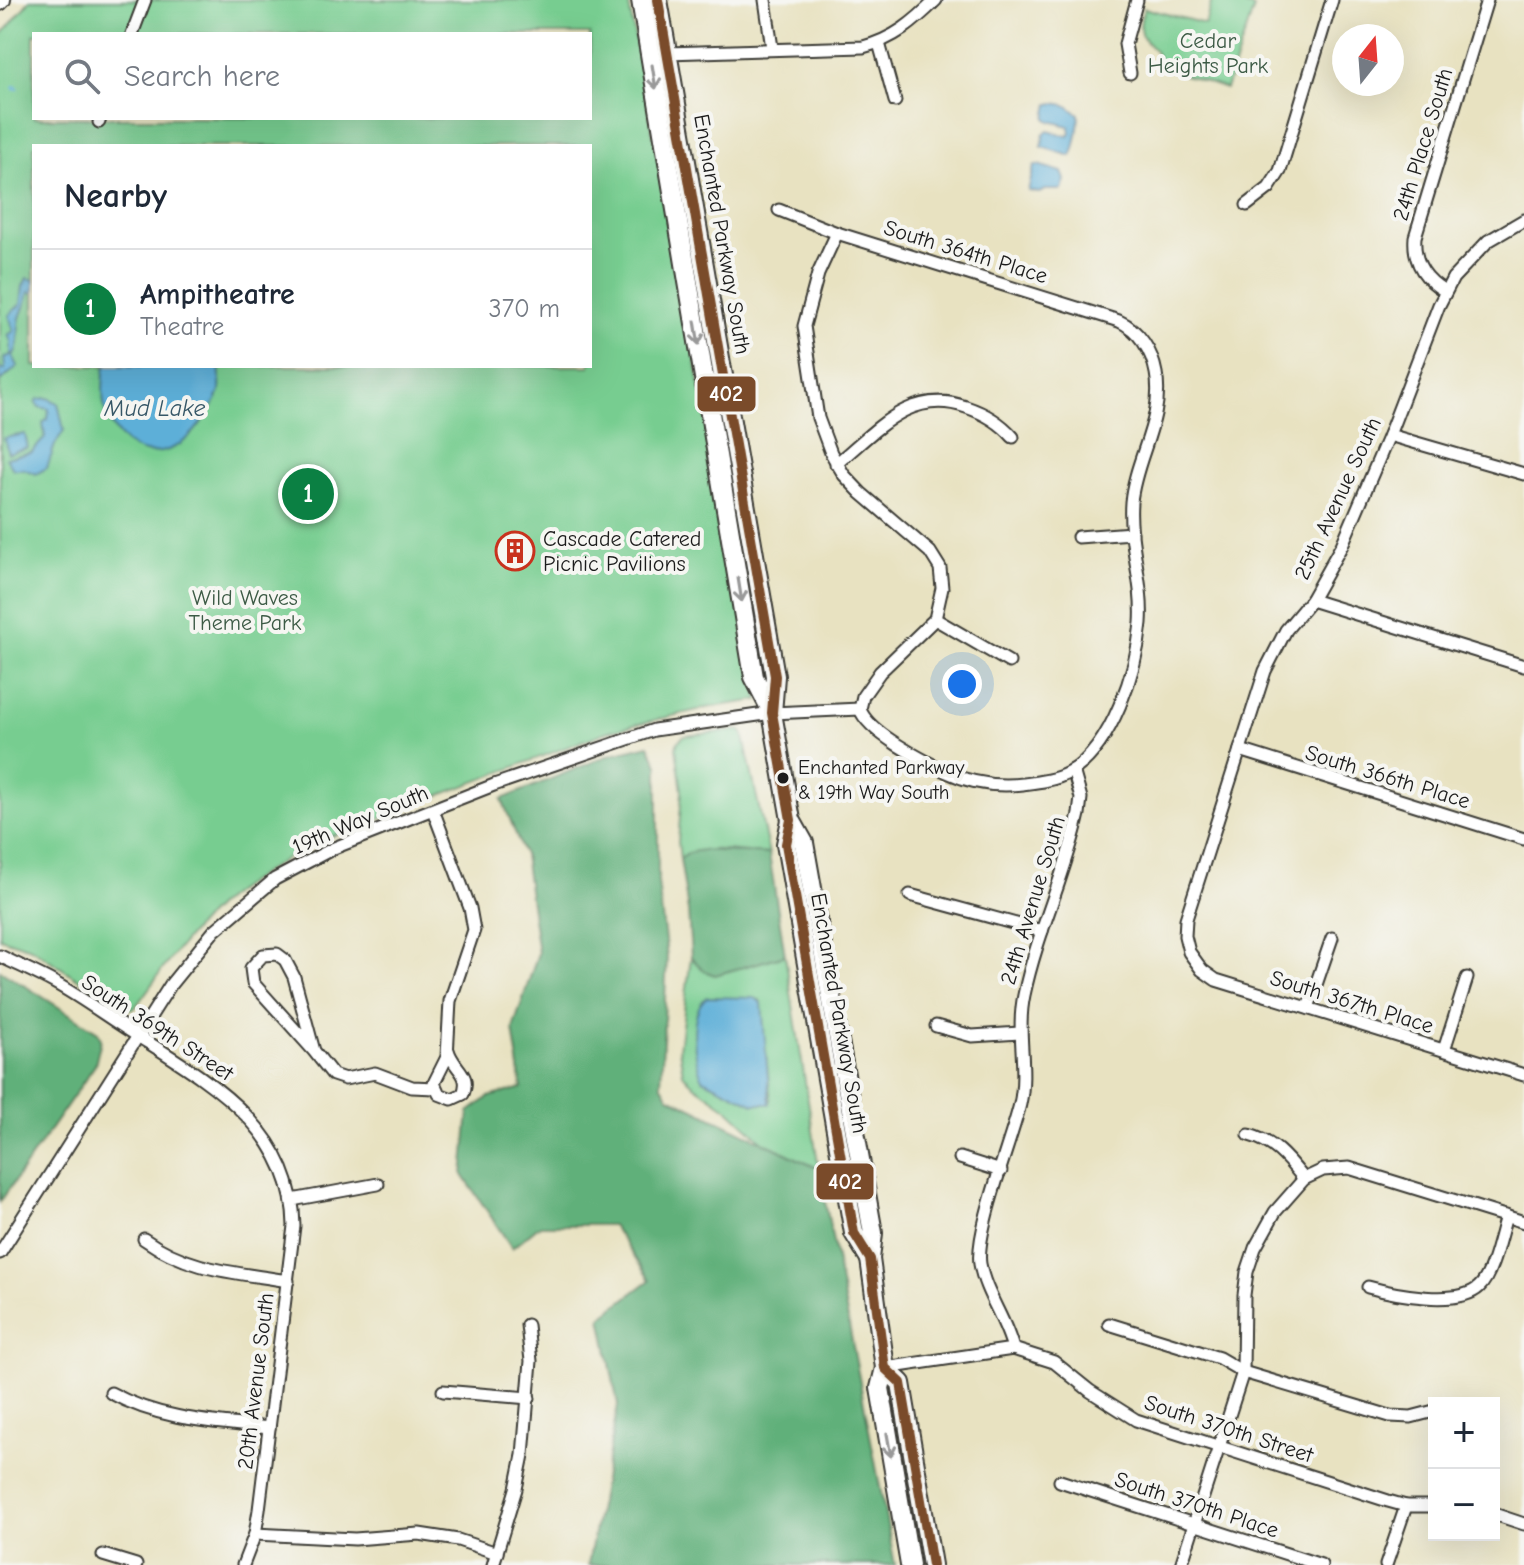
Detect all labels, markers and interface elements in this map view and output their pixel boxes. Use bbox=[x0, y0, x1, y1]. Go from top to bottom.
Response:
north arrow bbox=[1332, 24, 1404, 96]
park label: Cedar Heights Park bbox=[1148, 28, 1268, 79]
search box bbox=[32, 32, 592, 120]
icon: search bbox=[60, 54, 104, 98]
text: Search here bbox=[124, 59, 280, 94]
one-way arrow bbox=[648, 64, 663, 89]
street label: 24th Place South bbox=[1387, 65, 1458, 224]
street label: Enchanted Parkway South bbox=[688, 112, 756, 356]
text: Nearby bbox=[64, 176, 167, 216]
street label: South 364th Place bbox=[881, 215, 1051, 289]
text: Ampitheatre bbox=[140, 277, 295, 312]
text: 1 bbox=[85, 294, 95, 324]
text: 370 m bbox=[489, 294, 560, 324]
text: Theatre bbox=[140, 312, 224, 342]
one-way arrow bbox=[691, 320, 706, 345]
line badge: 402 bbox=[696, 375, 757, 413]
text: 402 bbox=[709, 381, 743, 407]
water label: Mud Lake bbox=[103, 394, 206, 422]
street label: 25th Avenue South bbox=[1289, 413, 1387, 584]
pin: 1 bbox=[282, 464, 334, 524]
place label: Cascade Catered Picnic Pavilions bbox=[543, 526, 701, 577]
building icon: Cascade Catered Picnic Pavilions bbox=[494, 530, 536, 572]
one-way arrow bbox=[733, 577, 748, 602]
park label: Wild Waves Theme Park bbox=[189, 585, 302, 636]
your location bbox=[942, 664, 982, 704]
street label: South 366th Place bbox=[1302, 740, 1473, 814]
place label: Enchanted Parkway & 19th Way South bbox=[798, 756, 965, 804]
marker: Enchanted Parkway & 19th Way South bbox=[775, 770, 791, 786]
street label: 19th Way South bbox=[289, 780, 432, 860]
street label: 24th Avenue South bbox=[995, 813, 1071, 988]
street label: Enchanted Parkway South bbox=[805, 891, 873, 1135]
street label: South 367th Place bbox=[1267, 965, 1437, 1039]
street label: South 369th Street bbox=[77, 969, 239, 1087]
line badge: 402 bbox=[815, 1162, 875, 1201]
text: 402 bbox=[828, 1169, 862, 1195]
street label: 20th Avenue South bbox=[232, 1291, 280, 1471]
street label: South 370th Street bbox=[1141, 1389, 1317, 1469]
map controls bbox=[1428, 1397, 1500, 1541]
button: + bbox=[1428, 1397, 1500, 1469]
one-way arrow bbox=[883, 1432, 898, 1457]
street label: South 370th Place bbox=[1111, 1466, 1282, 1544]
button: − bbox=[1428, 1469, 1500, 1541]

